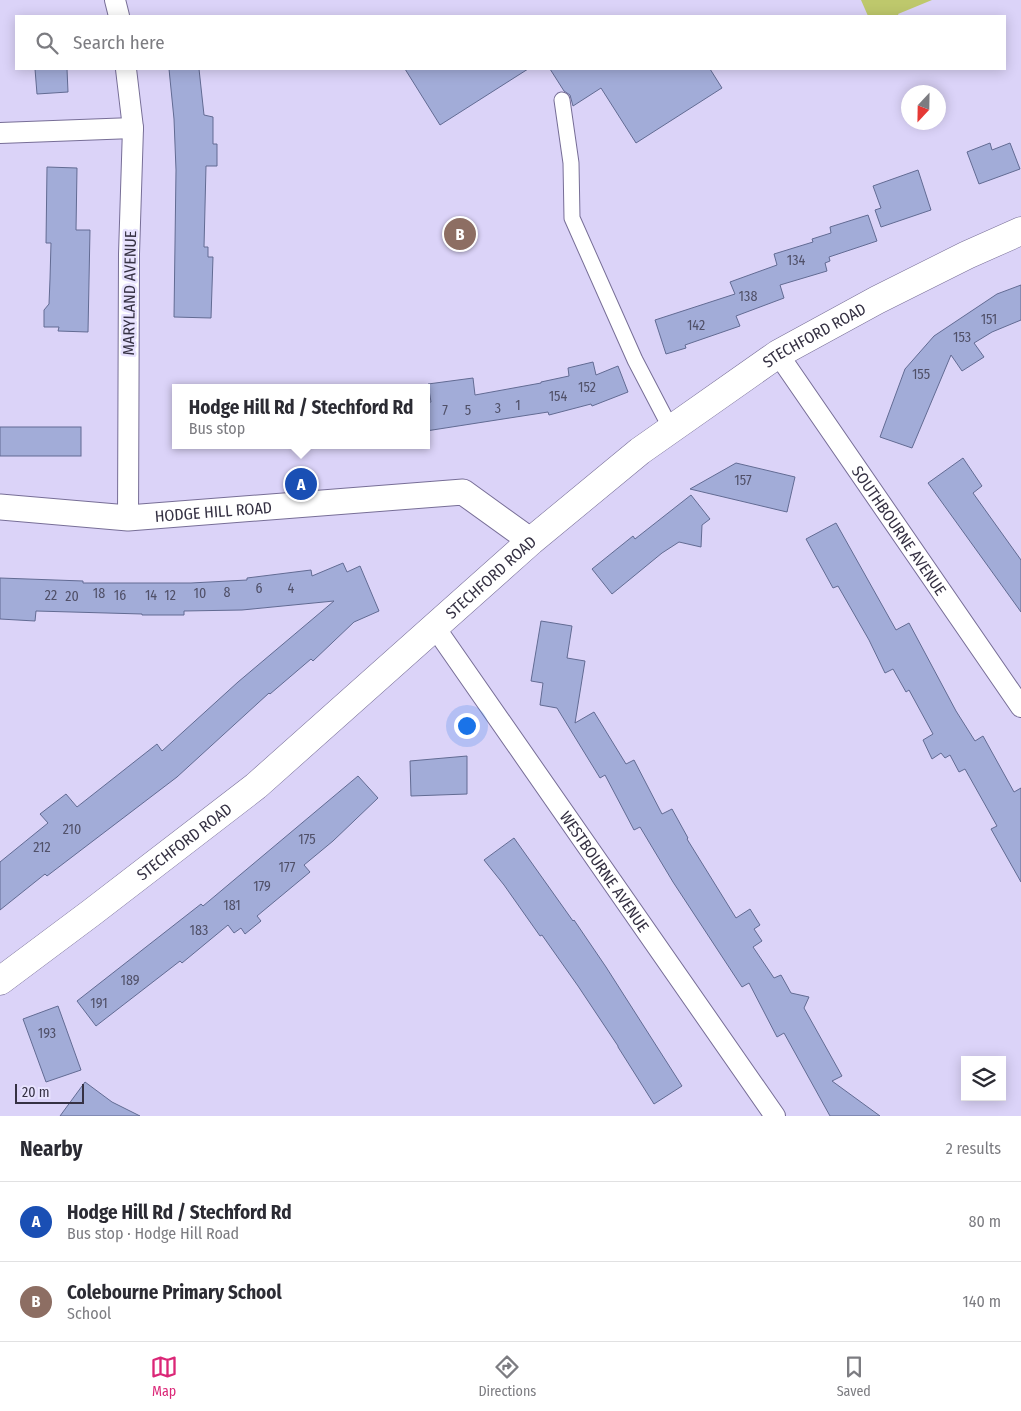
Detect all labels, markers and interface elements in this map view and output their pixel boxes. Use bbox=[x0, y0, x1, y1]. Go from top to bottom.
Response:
search box bbox=[15, 15, 1006, 70]
icon: search bbox=[33, 29, 61, 57]
text: Search here bbox=[73, 31, 165, 54]
north arrow bbox=[901, 85, 946, 130]
pin: B bbox=[444, 215, 476, 253]
street label: MARYLAND AVENUE bbox=[119, 230, 140, 356]
house number: 134 bbox=[787, 252, 805, 269]
house number: 138 bbox=[739, 288, 757, 305]
street label: STECHFORD ROAD bbox=[759, 299, 869, 372]
house number: 151 bbox=[981, 311, 997, 328]
house number: 142 bbox=[687, 317, 705, 334]
house number: 153 bbox=[953, 329, 971, 346]
house number: 155 bbox=[912, 366, 930, 383]
house number: 152 bbox=[578, 379, 596, 396]
popup bbox=[172, 384, 430, 449]
house number: 154 bbox=[549, 388, 568, 405]
text: Hodge Hill Rd / Stechford Rd bbox=[189, 396, 413, 419]
house number: 1 bbox=[515, 397, 521, 414]
house number: 3 bbox=[495, 400, 501, 417]
house number: 7 bbox=[442, 402, 448, 419]
house number: 5 bbox=[465, 402, 471, 419]
text: Bus stop bbox=[189, 419, 245, 438]
street label: SOUTHBOURNE AVENUE bbox=[848, 462, 950, 599]
pin: A bbox=[285, 465, 317, 503]
house number: 157 bbox=[734, 472, 752, 489]
street label: HODGE HILL ROAD bbox=[154, 498, 273, 526]
street label: STECHFORD ROAD bbox=[442, 532, 540, 623]
house number: 6 bbox=[256, 580, 263, 597]
house number: 4 bbox=[288, 580, 295, 597]
house number: 8 bbox=[224, 584, 231, 601]
house number: 18 bbox=[93, 585, 105, 602]
house number: 10 bbox=[194, 585, 206, 602]
house number: 22 bbox=[45, 587, 57, 604]
house number: 16 bbox=[114, 587, 126, 604]
house number: 14 bbox=[145, 587, 157, 604]
house number: 12 bbox=[164, 587, 176, 604]
house number: 20 bbox=[65, 588, 79, 605]
your location bbox=[454, 713, 480, 739]
street label: STECHFORD ROAD bbox=[133, 799, 236, 884]
street label: WESTBOURNE AVENUE bbox=[556, 808, 653, 936]
house number: 210 bbox=[63, 821, 81, 838]
house number: 175 bbox=[298, 831, 316, 848]
house number: 212 bbox=[33, 839, 51, 856]
house number: 177 bbox=[279, 859, 296, 876]
house number: 179 bbox=[253, 878, 271, 895]
house number: 181 bbox=[223, 897, 241, 914]
house number: 183 bbox=[190, 922, 208, 939]
house number: 189 bbox=[120, 972, 140, 989]
house number: 191 bbox=[90, 995, 108, 1012]
house number: 193 bbox=[38, 1025, 56, 1042]
map controls bbox=[961, 1056, 1006, 1101]
button: layers bbox=[961, 1056, 1006, 1101]
scale bar bbox=[15, 1081, 84, 1104]
text: 20 m bbox=[22, 1084, 50, 1101]
text: Nearby bbox=[20, 1136, 82, 1162]
text: 2 results bbox=[946, 1139, 1001, 1158]
text: Hodge Hill Rd / Stechford Rd bbox=[67, 1201, 292, 1224]
text: A bbox=[32, 1212, 40, 1231]
text: 80 m bbox=[969, 1212, 1001, 1231]
text: Bus stop · Hodge Hill Road bbox=[67, 1224, 239, 1243]
text: Colebourne Primary School bbox=[67, 1281, 282, 1304]
text: B bbox=[32, 1292, 40, 1311]
text: 140 m bbox=[963, 1292, 1001, 1311]
text: School bbox=[67, 1304, 111, 1323]
tab: Map bbox=[150, 1353, 178, 1400]
tab: Directions bbox=[478, 1353, 536, 1400]
tab: Saved bbox=[837, 1353, 871, 1400]

